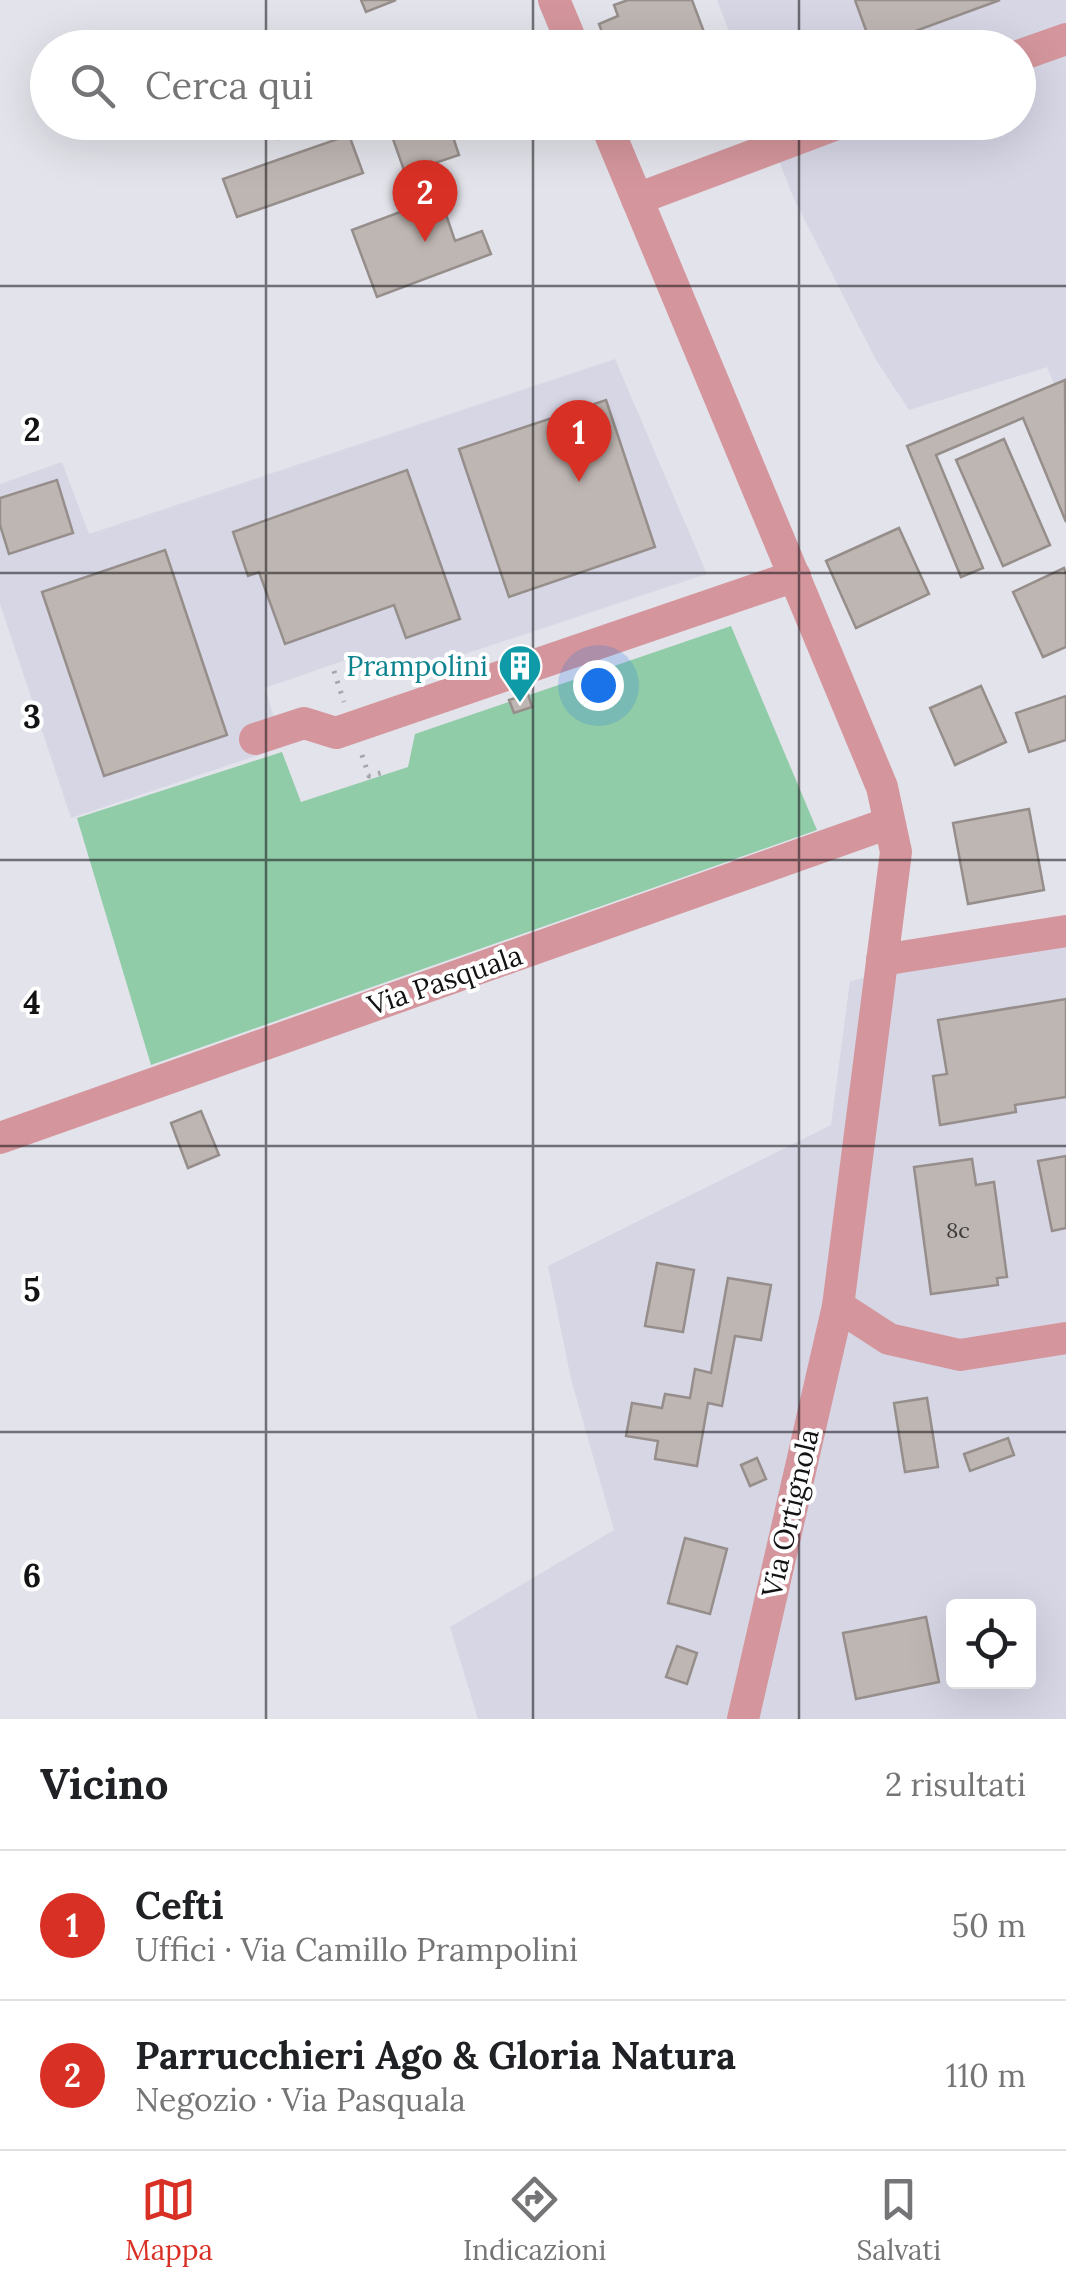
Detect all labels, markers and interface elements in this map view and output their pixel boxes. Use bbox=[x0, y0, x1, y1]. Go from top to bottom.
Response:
search box bbox=[30, 30, 1036, 140]
icon: search bbox=[65, 58, 120, 113]
text: Cerca qui bbox=[145, 61, 313, 109]
pin: 2 bbox=[392, 160, 458, 242]
pin: 1 bbox=[546, 400, 612, 482]
text: 2 bbox=[23, 409, 41, 450]
building icon: Prampolini bbox=[497, 643, 543, 704]
place label: Prampolini bbox=[346, 648, 488, 684]
your location bbox=[573, 660, 624, 711]
text: 3 bbox=[23, 696, 41, 737]
street label: Via Pasquala bbox=[362, 937, 527, 1024]
text: 4 bbox=[23, 982, 41, 1023]
house number: 8c bbox=[946, 1216, 970, 1244]
text: 5 bbox=[23, 1269, 41, 1310]
street label: Via Ortignola bbox=[753, 1425, 827, 1602]
text: 6 bbox=[23, 1555, 41, 1596]
map controls bbox=[946, 1599, 1036, 1689]
button: locate bbox=[946, 1599, 1036, 1689]
text: Vicino bbox=[40, 1757, 168, 1811]
text: 2 risultati bbox=[885, 1764, 1026, 1805]
text: Cefti bbox=[135, 1881, 224, 1929]
text: 1 bbox=[66, 1905, 79, 1946]
text: 50 m bbox=[952, 1905, 1026, 1946]
text: Uffici · Via Camillo Prampolini bbox=[135, 1929, 578, 1970]
text: Parrucchieri Ago & Gloria Natura bbox=[135, 2031, 736, 2079]
text: 2 bbox=[64, 2055, 81, 2096]
text: 110 m bbox=[946, 2055, 1026, 2096]
text: Negozio · Via Pasquala bbox=[135, 2079, 466, 2120]
tab: Mappa bbox=[125, 2172, 213, 2268]
tab: Indicazioni bbox=[463, 2172, 606, 2268]
tab: Salvati bbox=[856, 2172, 941, 2268]

